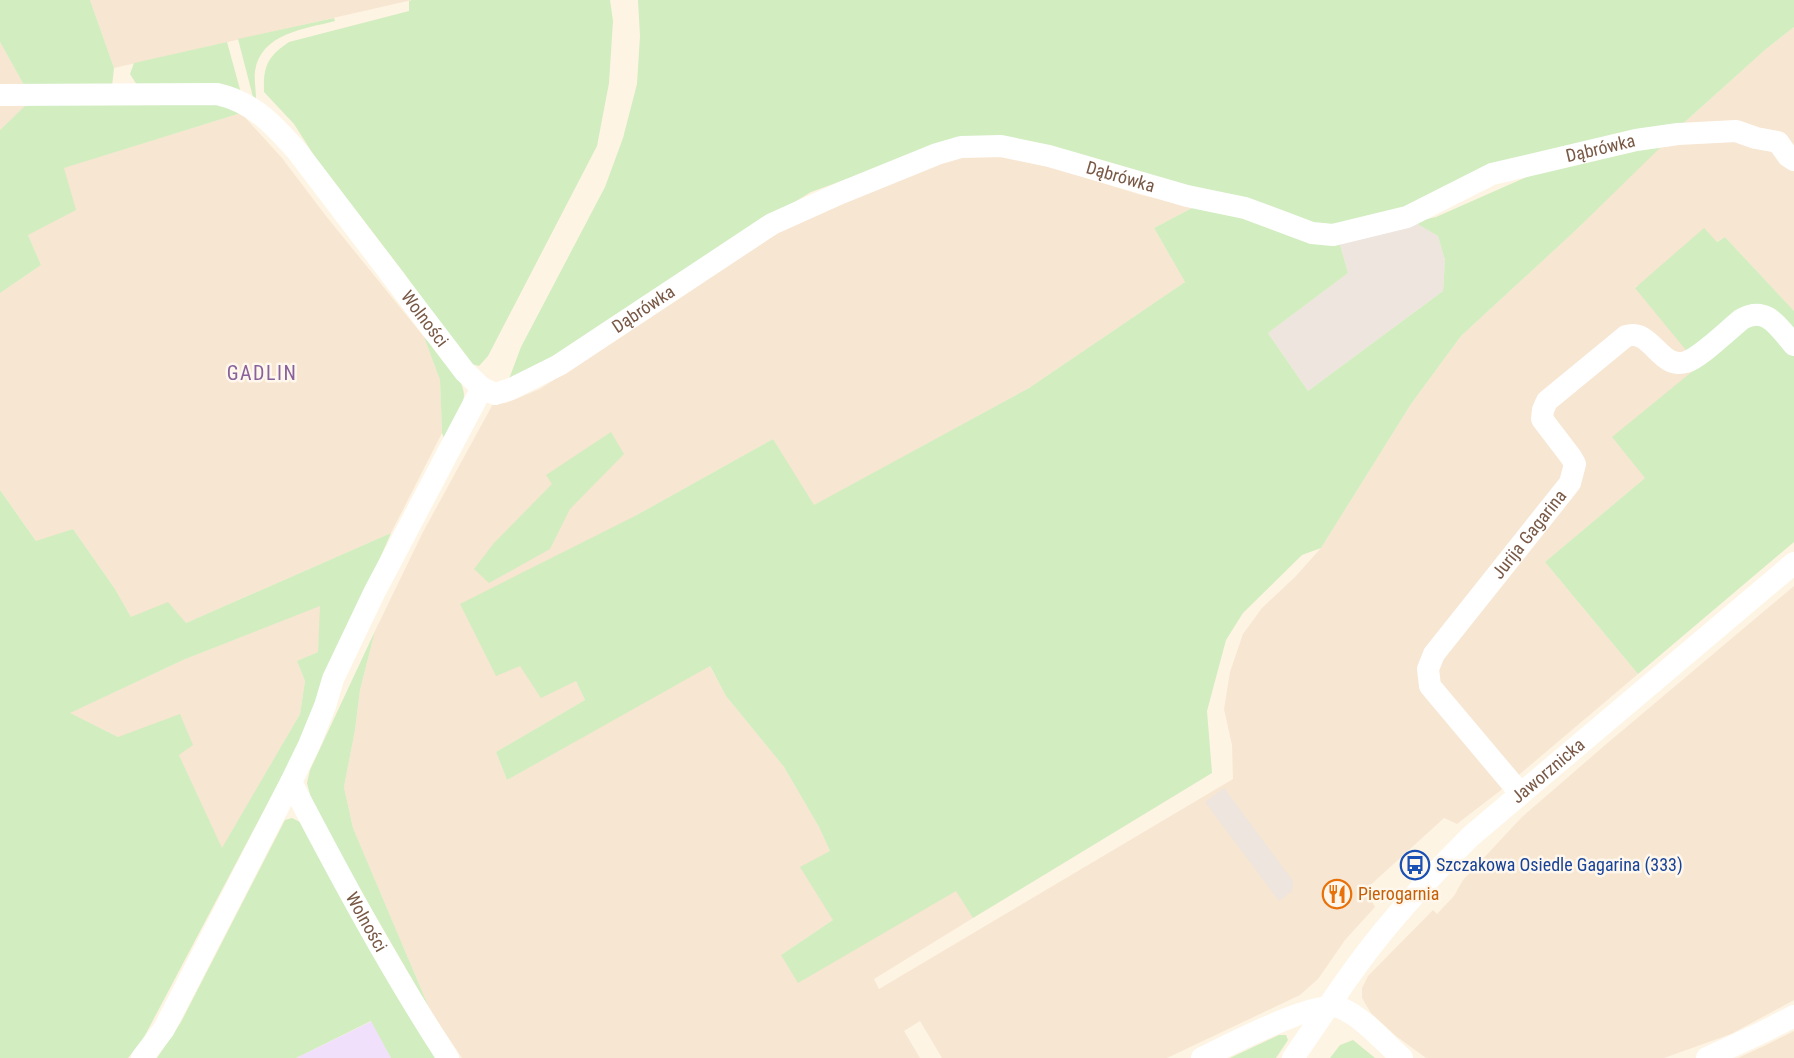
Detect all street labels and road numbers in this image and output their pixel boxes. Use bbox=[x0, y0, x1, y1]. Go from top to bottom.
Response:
street label: Dąbrówka bbox=[1564, 130, 1637, 166]
street label: Dąbrówka bbox=[1084, 156, 1157, 196]
street label: Dąbrówka bbox=[608, 280, 678, 337]
street label: Wolności bbox=[397, 286, 453, 351]
street label: Jurija Gagarina bbox=[1487, 485, 1570, 583]
street label: Jaworznicka bbox=[1507, 734, 1589, 807]
street label: Wolności bbox=[342, 888, 392, 955]

